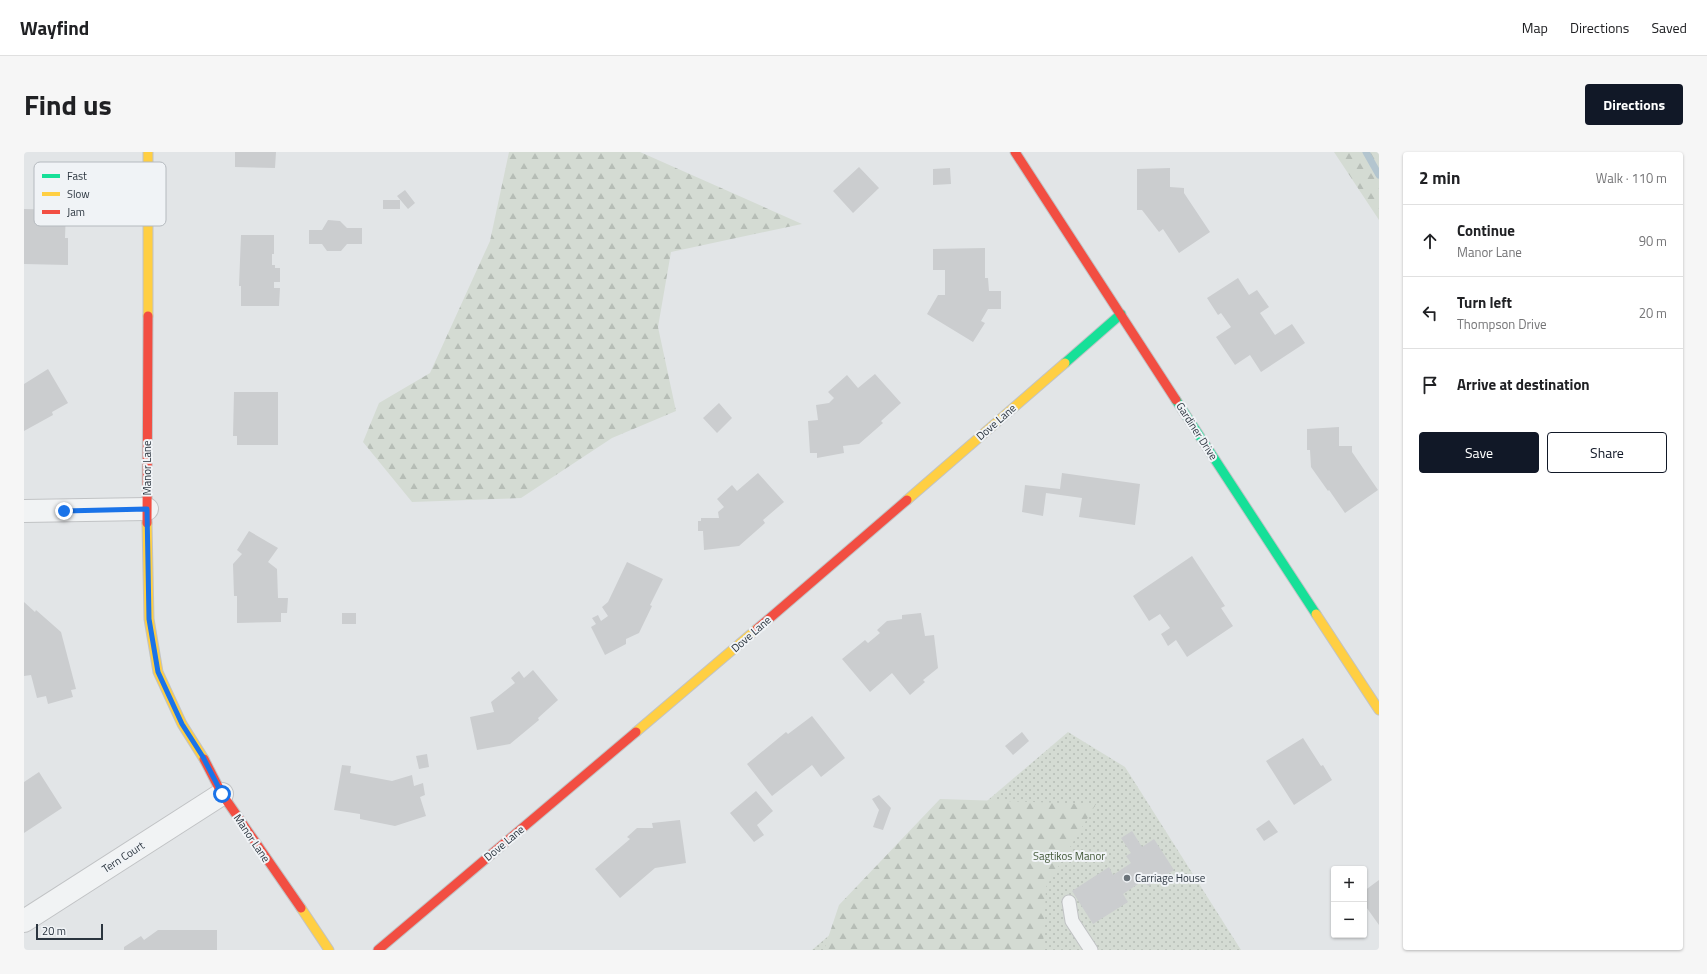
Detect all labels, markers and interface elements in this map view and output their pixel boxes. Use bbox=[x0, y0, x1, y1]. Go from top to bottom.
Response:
text: Wayfind bbox=[20, 13, 89, 42]
text: Map bbox=[1522, 17, 1548, 38]
text: Directions bbox=[1570, 17, 1629, 38]
text: Saved bbox=[1651, 17, 1687, 38]
text: Find us bbox=[24, 83, 112, 126]
button: Directions bbox=[1585, 84, 1683, 125]
legend bbox=[34, 162, 166, 226]
text: 2 min bbox=[1419, 165, 1460, 191]
text: Fast bbox=[67, 168, 87, 184]
text: Walk · 110 m bbox=[1596, 168, 1667, 188]
text: Slow bbox=[67, 186, 90, 202]
text: Jam bbox=[67, 204, 85, 220]
text: Continue bbox=[1457, 219, 1515, 242]
icon: ahead bbox=[1419, 230, 1441, 252]
text: 90 m bbox=[1639, 231, 1667, 251]
text: Manor Lane bbox=[1457, 242, 1522, 262]
text: Turn left bbox=[1457, 291, 1512, 314]
icon: left bbox=[1419, 302, 1441, 324]
text: 20 m bbox=[1639, 303, 1667, 323]
text: Thompson Drive bbox=[1457, 314, 1547, 334]
text: Arrive at destination bbox=[1457, 373, 1590, 396]
icon: arrive bbox=[1419, 374, 1441, 396]
street label: Gardiner Drive bbox=[1172, 399, 1222, 463]
street label: Dove Lane bbox=[973, 400, 1020, 444]
button: Save bbox=[1419, 432, 1539, 473]
button: Share bbox=[1547, 432, 1667, 473]
street label: Manor Lane bbox=[139, 440, 155, 495]
route end bbox=[55, 502, 73, 520]
street label: Dove Lane bbox=[728, 612, 775, 656]
route start bbox=[213, 785, 231, 803]
street label: Manor Lane bbox=[230, 811, 274, 866]
street label: Dove Lane bbox=[480, 821, 528, 865]
street label: Tern Court bbox=[99, 837, 147, 877]
park label: Sagtikos Manor bbox=[1033, 848, 1105, 864]
map controls bbox=[1331, 866, 1367, 938]
button: + bbox=[1331, 866, 1367, 902]
place label: Carriage House bbox=[1135, 870, 1206, 886]
marker: Carriage House bbox=[1122, 873, 1132, 883]
button: − bbox=[1331, 902, 1367, 938]
scale bar bbox=[36, 922, 103, 941]
text: 20 m bbox=[42, 923, 66, 939]

